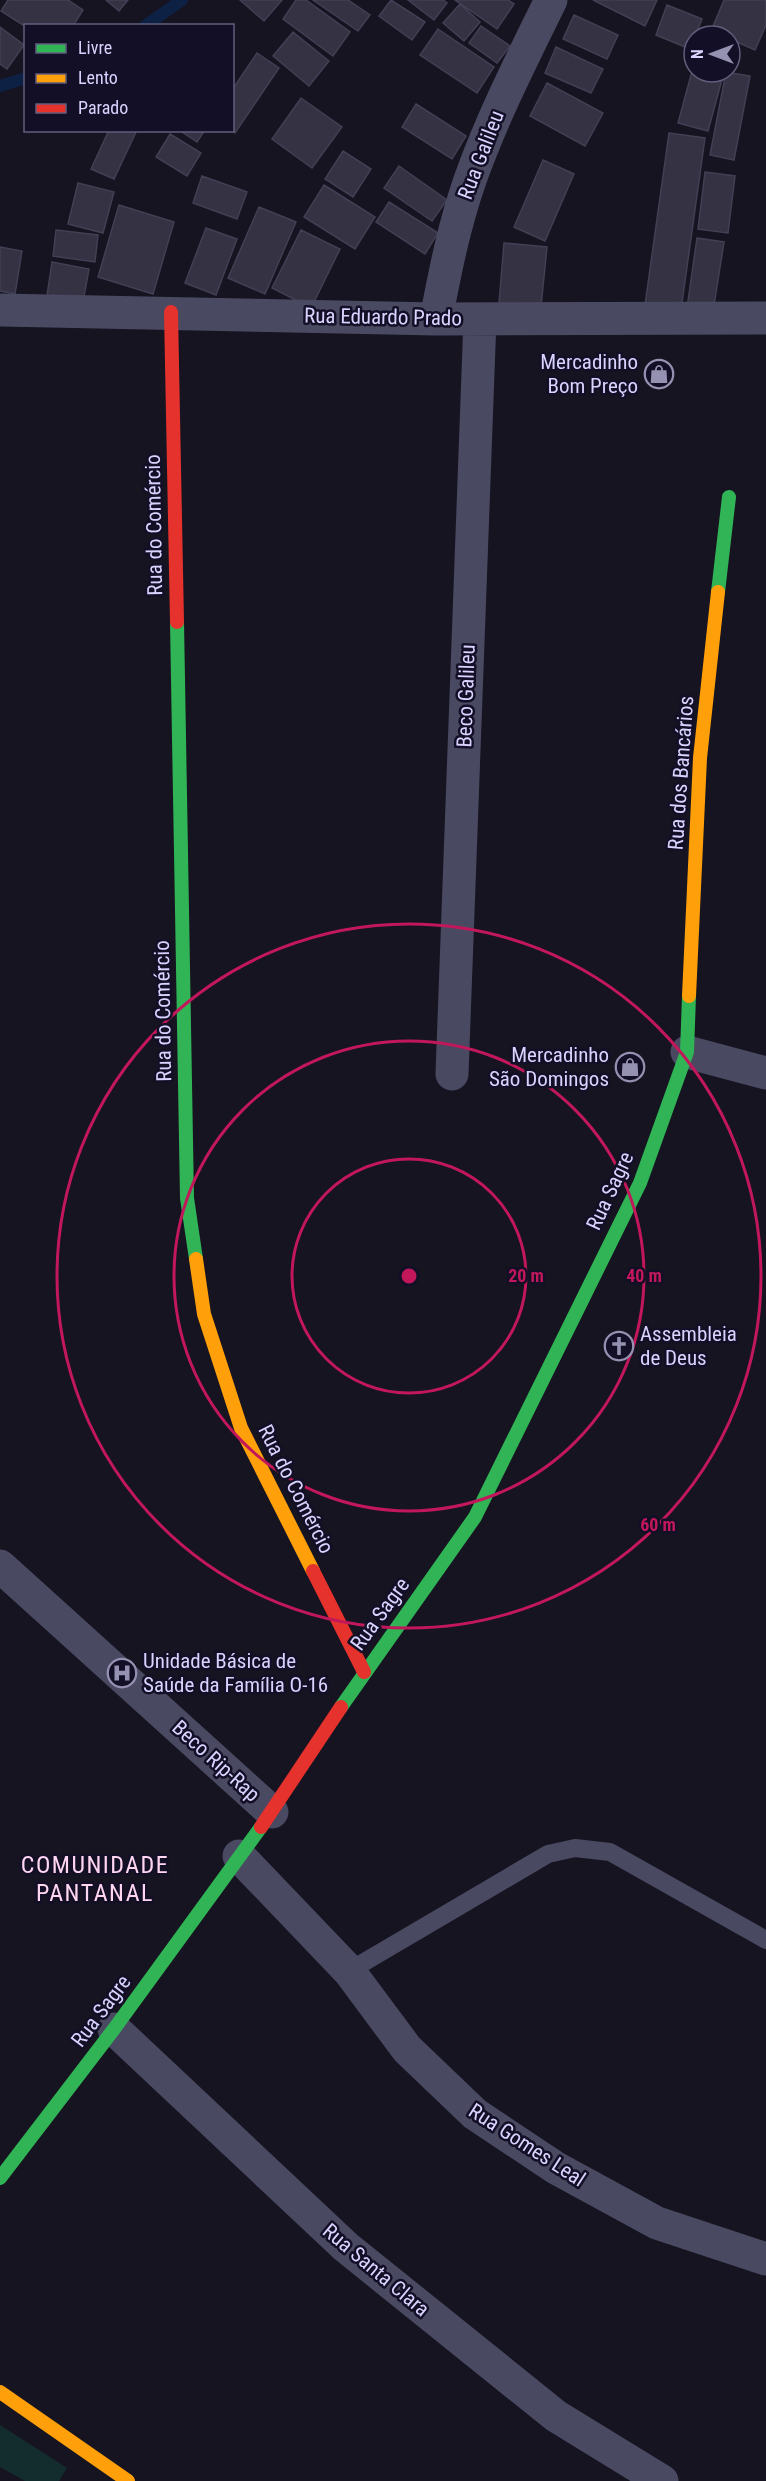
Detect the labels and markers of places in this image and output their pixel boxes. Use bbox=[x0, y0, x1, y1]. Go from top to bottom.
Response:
place label: Mercadinho Bom Preço bbox=[540, 350, 638, 398]
shop icon: Mercadinho Bom Preço bbox=[643, 358, 675, 390]
place label: Mercadinho São Domingos bbox=[489, 1043, 609, 1091]
shop icon: Mercadinho São Domingos bbox=[614, 1051, 646, 1083]
centre of rings bbox=[399, 1266, 419, 1286]
place label: Assembleia de Deus bbox=[640, 1322, 737, 1370]
church icon: Assembleia de Deus bbox=[603, 1330, 635, 1362]
place label: Unidade Básica de Saúde da Família O-16 bbox=[143, 1649, 328, 1697]
hospital icon: Unidade Básica de Saúde da Família O-16 bbox=[106, 1657, 138, 1689]

